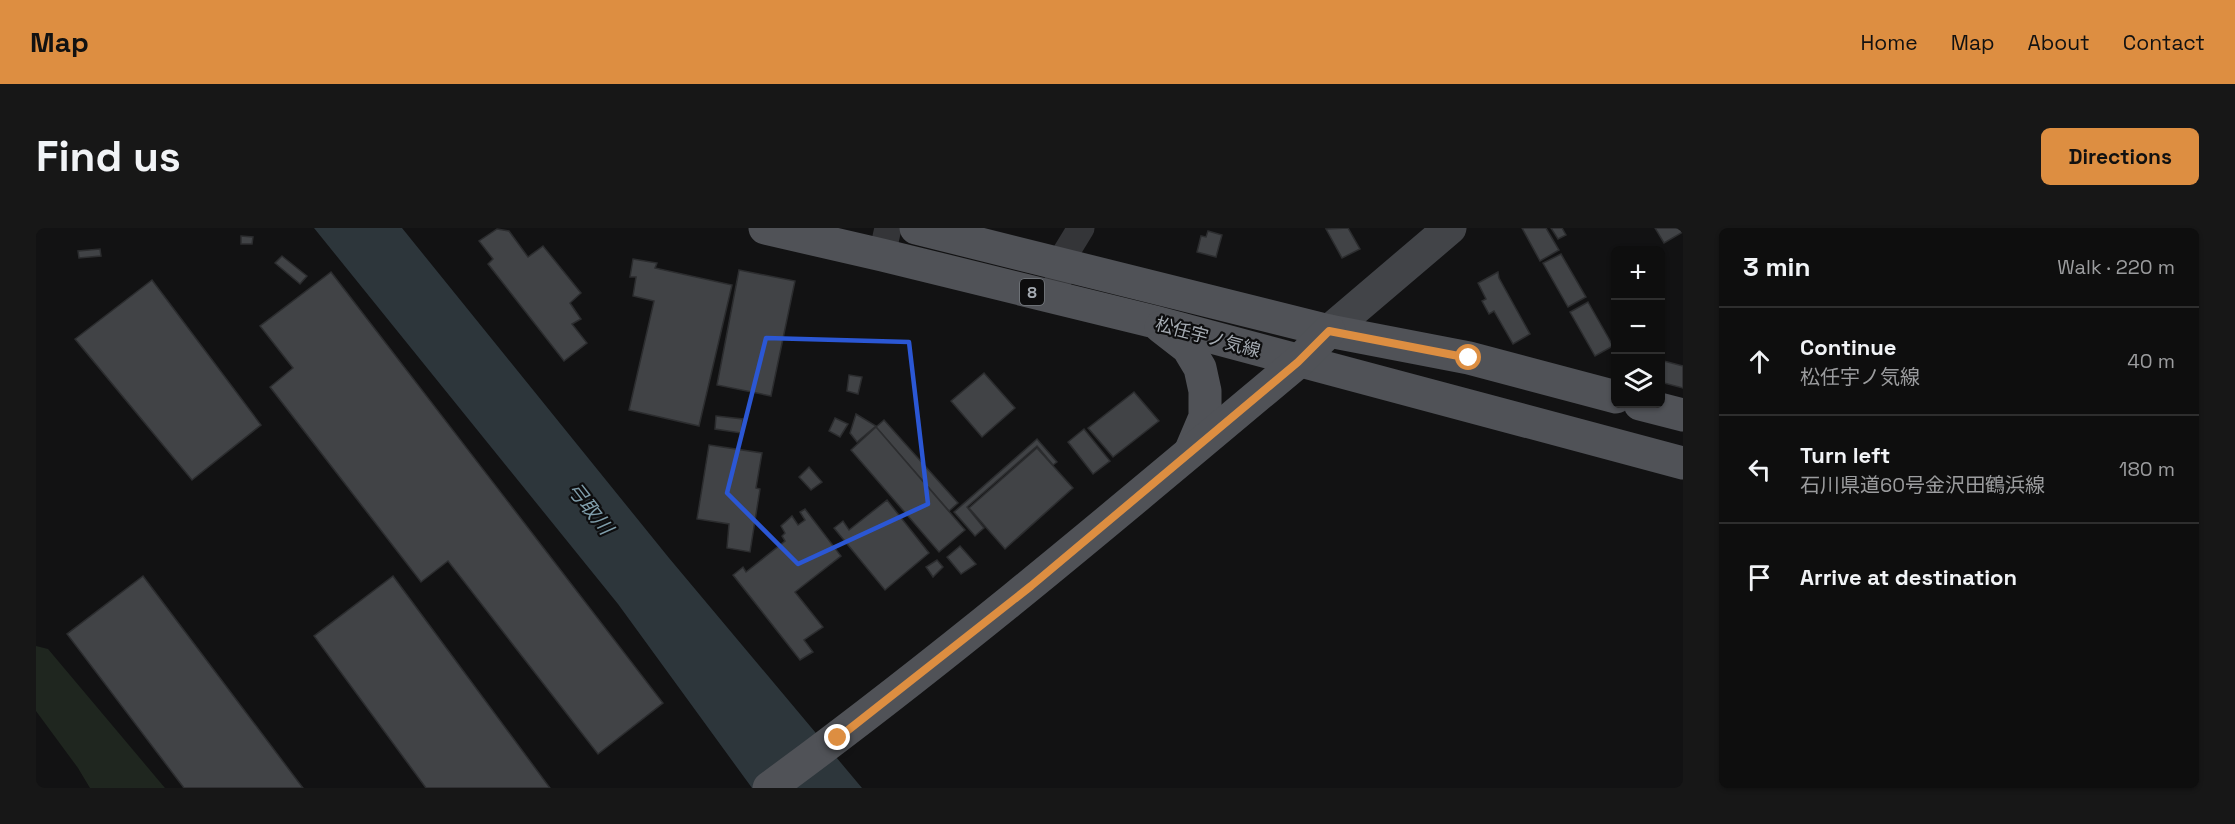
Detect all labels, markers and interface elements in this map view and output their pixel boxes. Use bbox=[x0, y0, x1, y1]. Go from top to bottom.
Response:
text: Map bbox=[30, 24, 89, 60]
text: Home bbox=[1860, 29, 1918, 56]
text: Map bbox=[1951, 29, 1995, 56]
text: About bbox=[2028, 29, 2090, 56]
text: Contact bbox=[2123, 29, 2205, 56]
button: Directions bbox=[2041, 128, 2199, 185]
text: Find us bbox=[36, 130, 181, 183]
map controls bbox=[1611, 246, 1665, 408]
button: + bbox=[1611, 246, 1665, 300]
text: 3 min bbox=[1743, 250, 1811, 284]
text: Walk · 220 m bbox=[2057, 254, 2175, 280]
road number: 8 bbox=[1020, 279, 1044, 305]
button: − bbox=[1611, 300, 1665, 354]
street label: 松任宇ノ気線 bbox=[1153, 312, 1263, 362]
text: Continue bbox=[1800, 333, 1896, 361]
route start bbox=[1455, 344, 1481, 370]
icon: ahead bbox=[1743, 345, 1776, 378]
text: 40 m bbox=[2127, 348, 2175, 374]
button: layers bbox=[1611, 354, 1665, 408]
text: 松任宇ノ気線 bbox=[1800, 364, 1920, 390]
text: Turn left bbox=[1800, 441, 1890, 469]
icon: left bbox=[1743, 453, 1776, 486]
text: 180 m bbox=[2119, 456, 2175, 482]
text: 石川県道60号金沢田鶴浜線 bbox=[1800, 472, 2045, 498]
water label: 弓取川 bbox=[561, 476, 620, 541]
icon: arrive bbox=[1743, 561, 1776, 594]
text: Arrive at destination bbox=[1800, 563, 2017, 591]
route end bbox=[824, 724, 850, 750]

